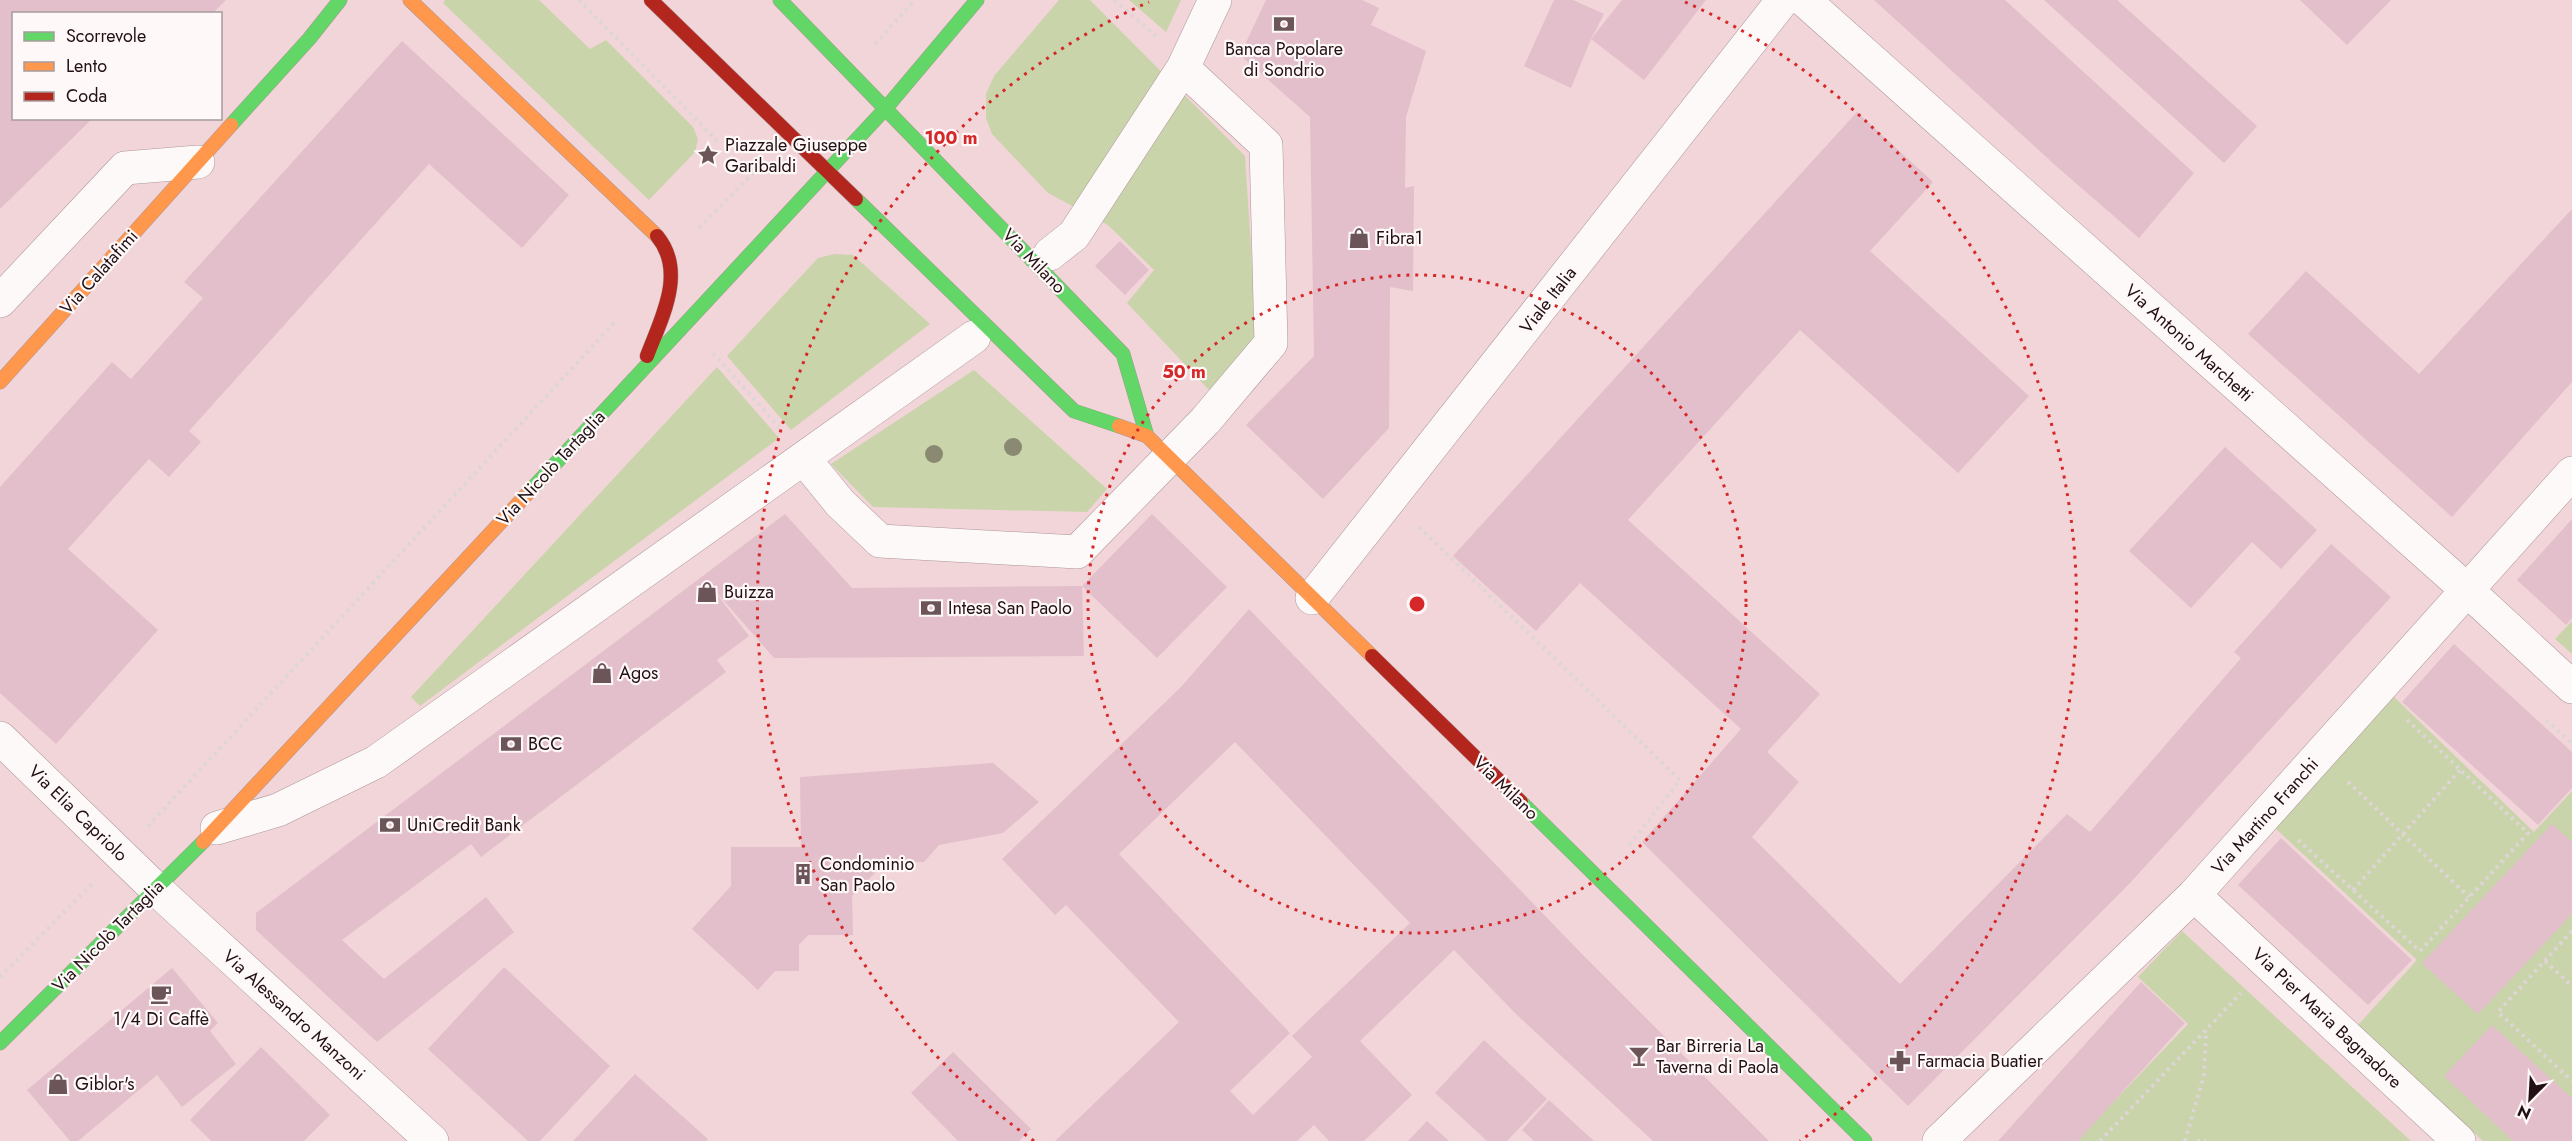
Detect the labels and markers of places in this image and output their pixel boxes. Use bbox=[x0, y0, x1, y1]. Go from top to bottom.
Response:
bank icon: Banca Popolare di Sondrio bbox=[1272, 12, 1296, 36]
place label: Banca Popolare di Sondrio bbox=[1225, 36, 1343, 83]
place label: Piazzale Giuseppe Garibaldi bbox=[725, 132, 867, 179]
place icon: Piazzale Giuseppe Garibaldi bbox=[696, 143, 720, 167]
place label: Fibra1 bbox=[1376, 225, 1423, 251]
shop icon: Fibra1 bbox=[1347, 226, 1371, 250]
place label: Buizza bbox=[724, 579, 774, 605]
shop icon: Buizza bbox=[695, 580, 719, 604]
centre of rings bbox=[1407, 594, 1427, 614]
place label: Intesa San Paolo bbox=[948, 595, 1072, 621]
bank icon: Intesa San Paolo bbox=[919, 596, 943, 620]
place label: Agos bbox=[619, 660, 658, 686]
shop icon: Agos bbox=[590, 661, 614, 685]
place label: BCC bbox=[528, 731, 563, 757]
bank icon: BCC bbox=[499, 732, 523, 756]
place label: UniCredit Bank bbox=[407, 812, 521, 838]
bank icon: UniCredit Bank bbox=[378, 813, 402, 837]
place label: Condominio San Paolo bbox=[820, 851, 915, 898]
building icon: Condominio San Paolo bbox=[791, 862, 815, 886]
cafe icon: 1/4 Di Caffè bbox=[149, 982, 173, 1006]
place label: 1/4 Di Caffè bbox=[113, 1006, 209, 1032]
place label: Bar Birreria La Taverna di Paola bbox=[1656, 1033, 1779, 1080]
bar icon: Bar Birreria La Taverna di Paola bbox=[1627, 1044, 1651, 1068]
place label: Farmacia Buatier bbox=[1917, 1048, 2044, 1074]
pharmacy icon: Farmacia Buatier bbox=[1888, 1049, 1912, 1073]
place label: Giblor's bbox=[75, 1071, 135, 1097]
shop icon: Giblor's bbox=[46, 1072, 70, 1096]

